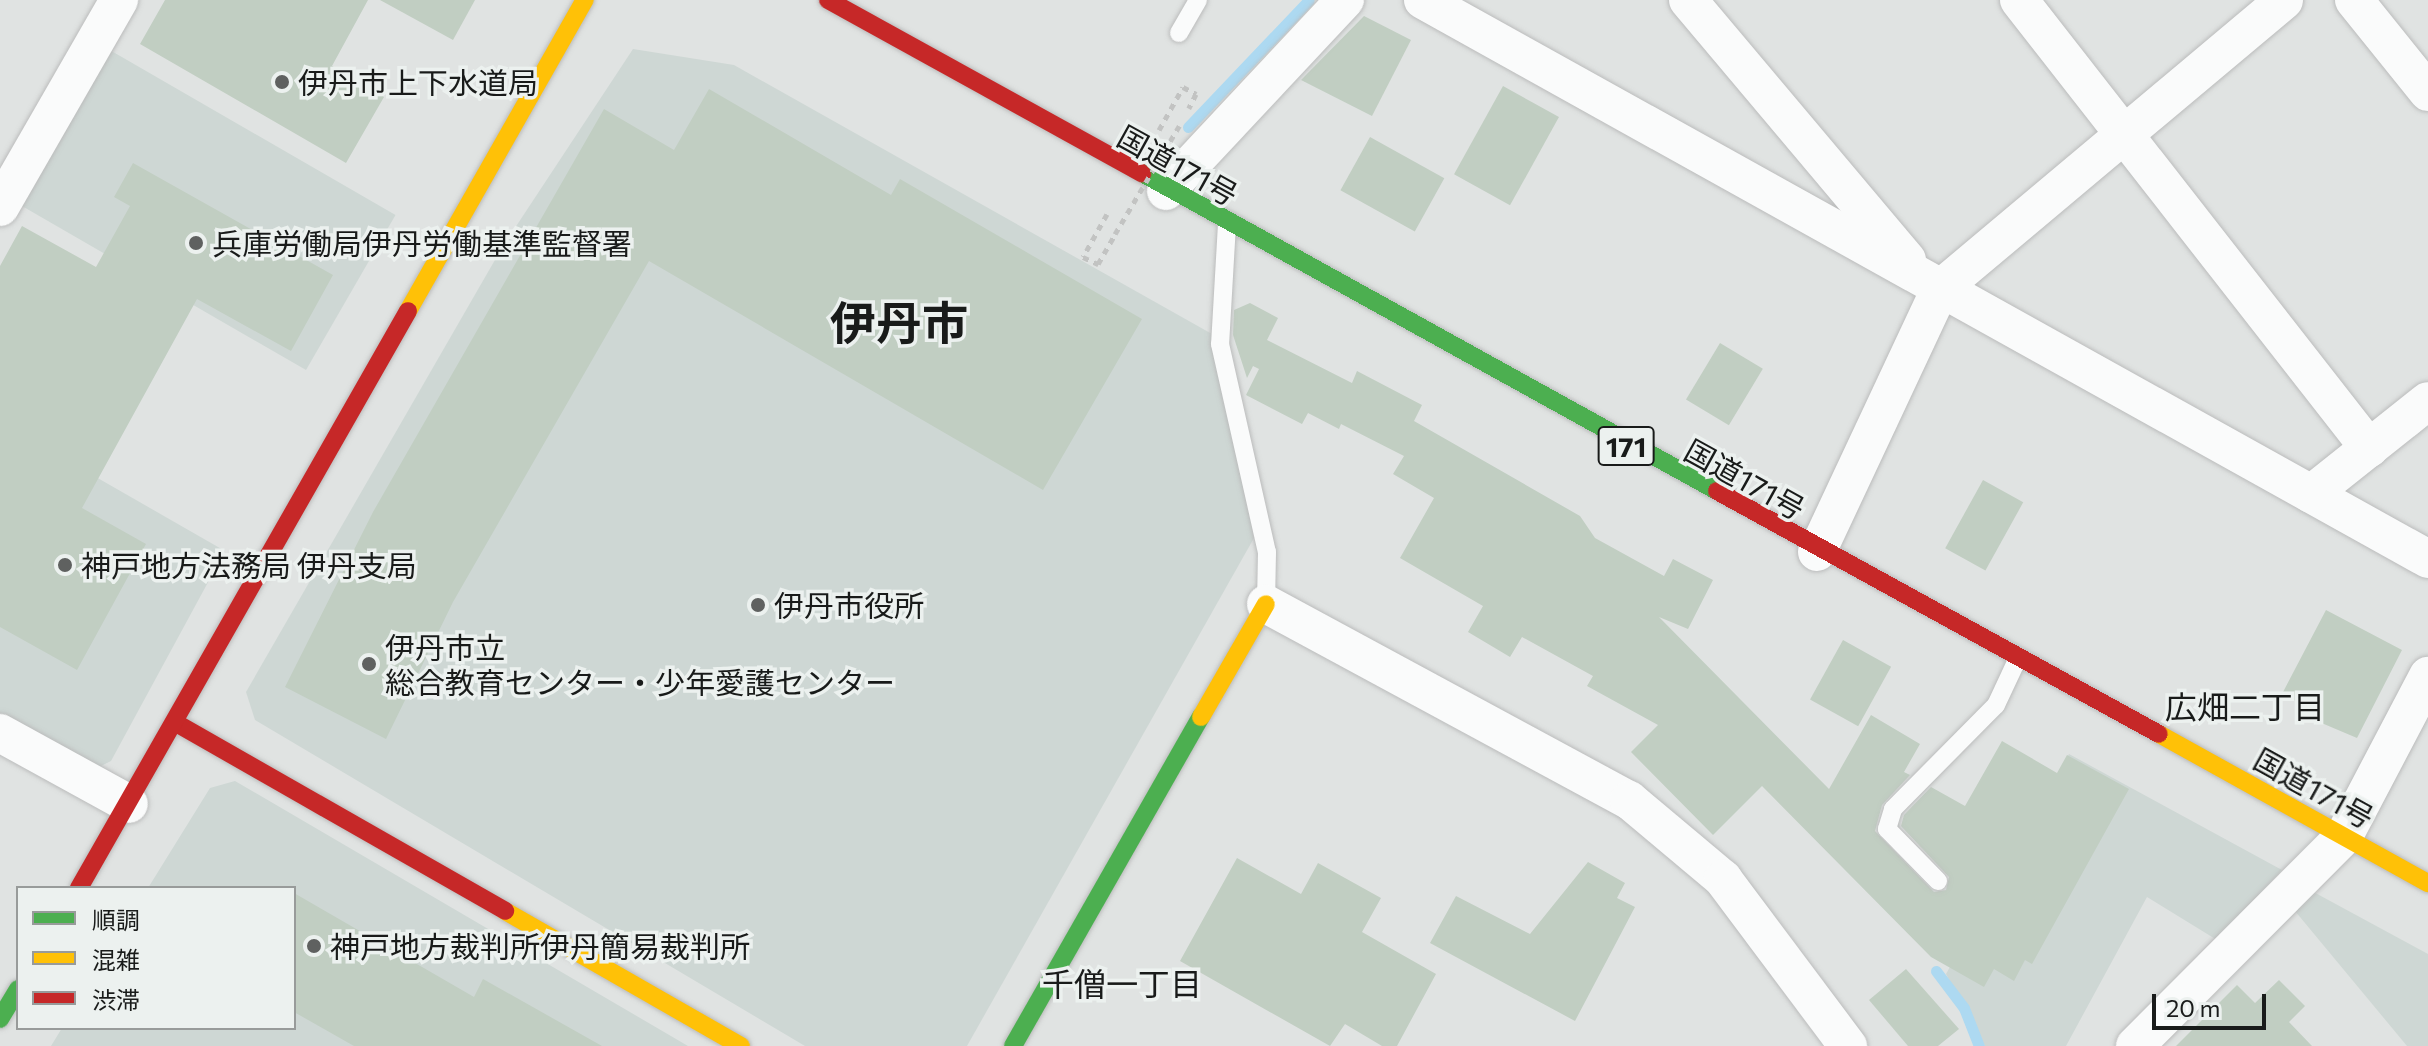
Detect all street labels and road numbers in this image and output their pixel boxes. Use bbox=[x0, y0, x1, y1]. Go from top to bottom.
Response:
street label: 国道171号 bbox=[1112, 117, 1244, 213]
road number: 171 bbox=[1596, 422, 1656, 470]
street label: 国道171号 bbox=[1679, 431, 1811, 527]
street label: 国道171号 bbox=[2248, 740, 2380, 836]

